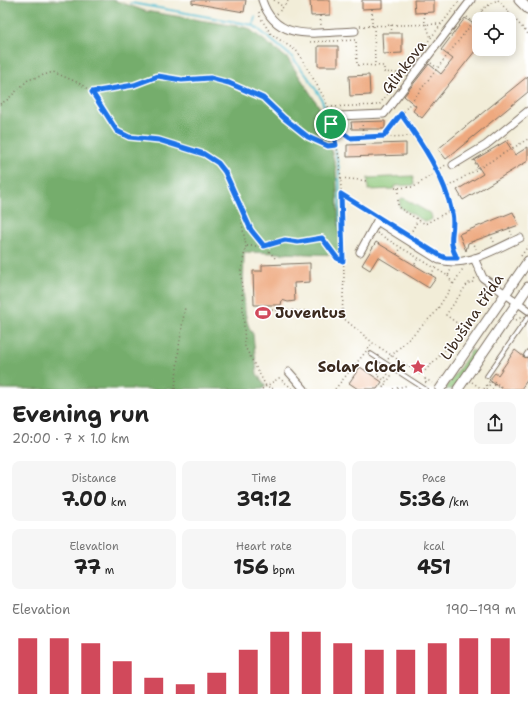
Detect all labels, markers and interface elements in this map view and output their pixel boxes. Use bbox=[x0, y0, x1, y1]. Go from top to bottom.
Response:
map controls bbox=[472, 12, 516, 56]
button: locate bbox=[472, 12, 516, 56]
street label: Glinkova bbox=[377, 35, 431, 98]
pin bbox=[314, 107, 348, 141]
icon: arrive bbox=[320, 113, 342, 135]
street label: Libušina třída bbox=[436, 269, 509, 364]
place label: Juventus bbox=[275, 303, 346, 323]
sports icon: Juventus bbox=[254, 304, 272, 322]
place label: Solar Clock bbox=[318, 357, 406, 377]
place icon: Solar Clock bbox=[409, 358, 427, 376]
text: Evening run bbox=[12, 400, 149, 429]
button: share bbox=[474, 402, 516, 444]
text: 20:00 · 7 × 1.0 km bbox=[12, 430, 129, 447]
text: Distance bbox=[71, 471, 117, 486]
text: Time bbox=[251, 471, 277, 486]
text: Pace bbox=[422, 471, 446, 486]
text: 7.00 bbox=[62, 486, 107, 512]
text: 39:12 bbox=[237, 486, 291, 512]
text: 5:36 bbox=[399, 486, 445, 512]
text: km bbox=[107, 495, 126, 510]
text: /km bbox=[445, 495, 469, 510]
text: Elevation bbox=[69, 539, 119, 554]
text: Heart rate bbox=[236, 539, 292, 554]
text: kcal bbox=[423, 539, 445, 554]
text: 77 bbox=[74, 554, 101, 580]
text: 156 bbox=[233, 554, 269, 580]
text: 451 bbox=[417, 554, 451, 580]
text: m bbox=[101, 563, 114, 578]
text: bpm bbox=[269, 563, 295, 578]
text: Elevation bbox=[12, 601, 70, 618]
text: 190–199 m bbox=[446, 601, 516, 618]

